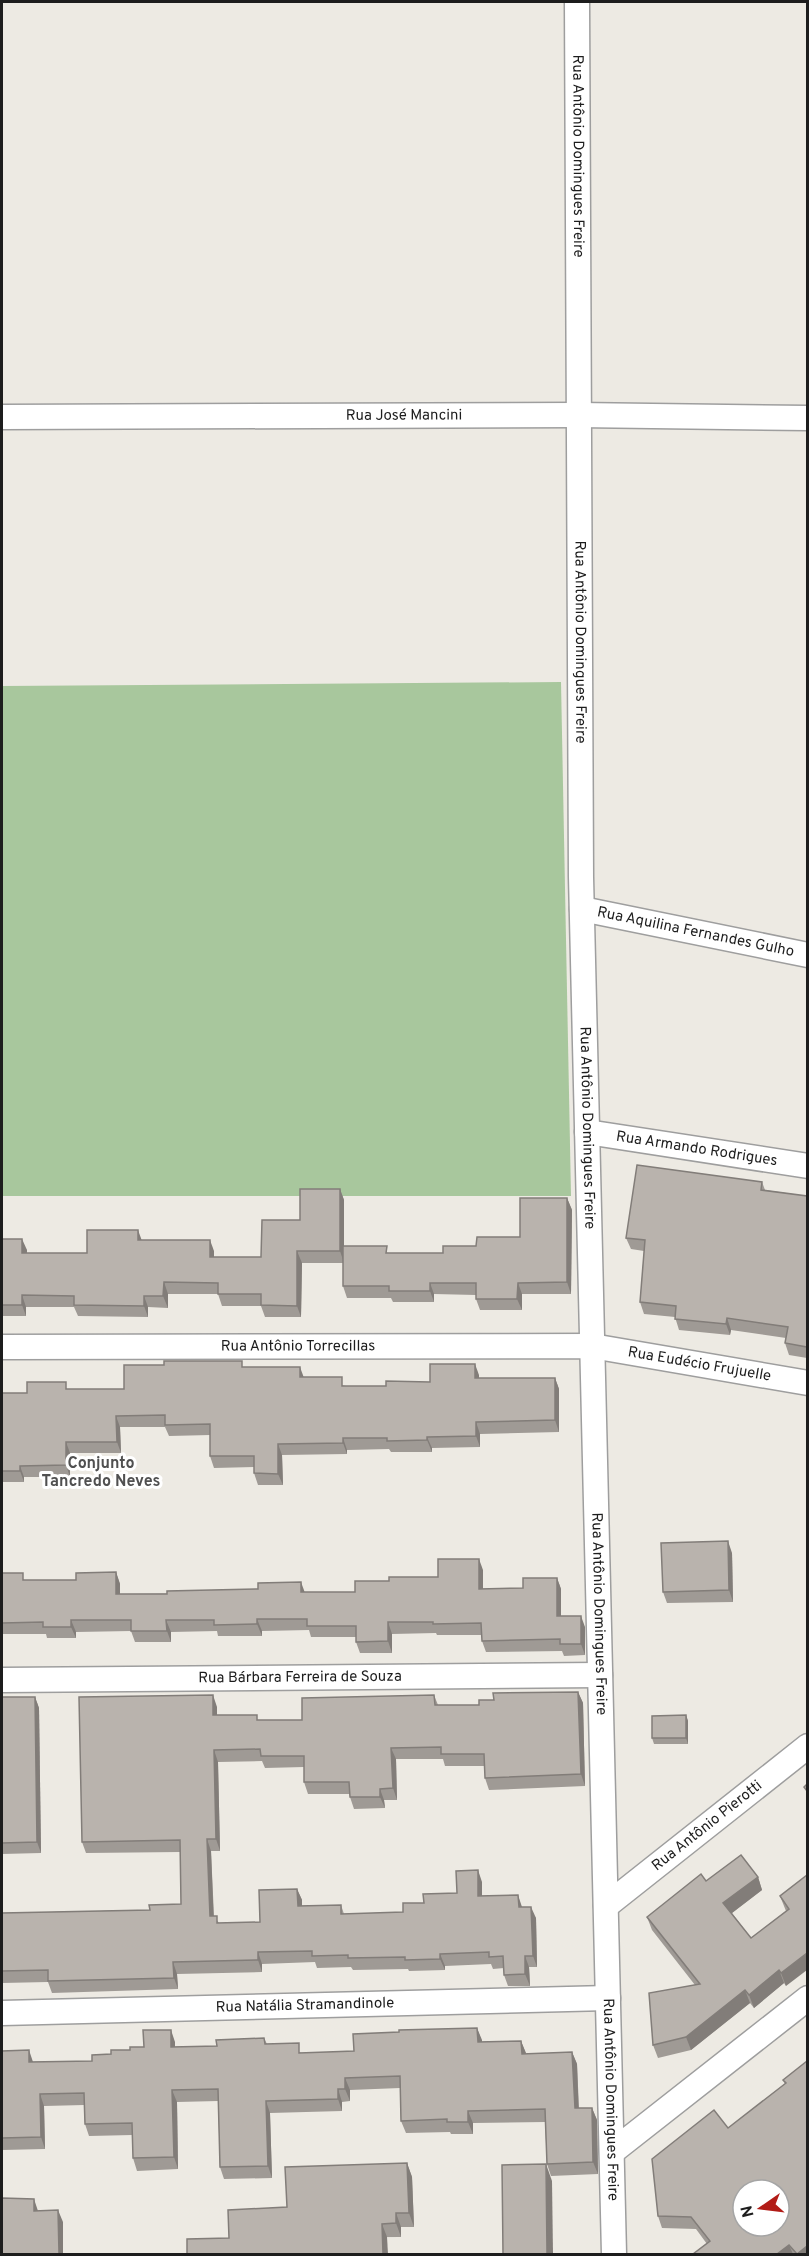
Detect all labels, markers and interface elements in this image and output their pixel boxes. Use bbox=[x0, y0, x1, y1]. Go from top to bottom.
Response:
street label: Rua Antônio Domingues Freire bbox=[568, 54, 588, 258]
street label: Rua José Mancini bbox=[346, 406, 462, 425]
street label: Rua Antônio Domingues Freire bbox=[570, 540, 590, 743]
street label: Rua Aquilina Fernandes Gulho bbox=[595, 903, 796, 961]
street label: Rua Antônio Domingues Freire bbox=[575, 1026, 599, 1230]
street label: Rua Armando Rodrigues bbox=[615, 1127, 779, 1171]
street label: Rua Antônio Torrecillas bbox=[221, 1337, 375, 1356]
street label: Rua Eudécio Frujuelle bbox=[626, 1343, 773, 1386]
district label: Conjunto Tancredo Neves bbox=[42, 1454, 161, 1492]
street label: Rua Antônio Domingues Freire bbox=[587, 1512, 611, 1715]
street label: Rua Bárbara Ferreira de Souza bbox=[198, 1667, 402, 1688]
street label: Rua Antônio Pierotti bbox=[648, 1776, 766, 1875]
street label: Rua Natália Stramandinole bbox=[215, 1994, 394, 2017]
street label: Rua Antônio Domingues Freire bbox=[598, 1998, 622, 2201]
north arrow bbox=[731, 2178, 791, 2238]
text: N bbox=[737, 2203, 759, 2219]

